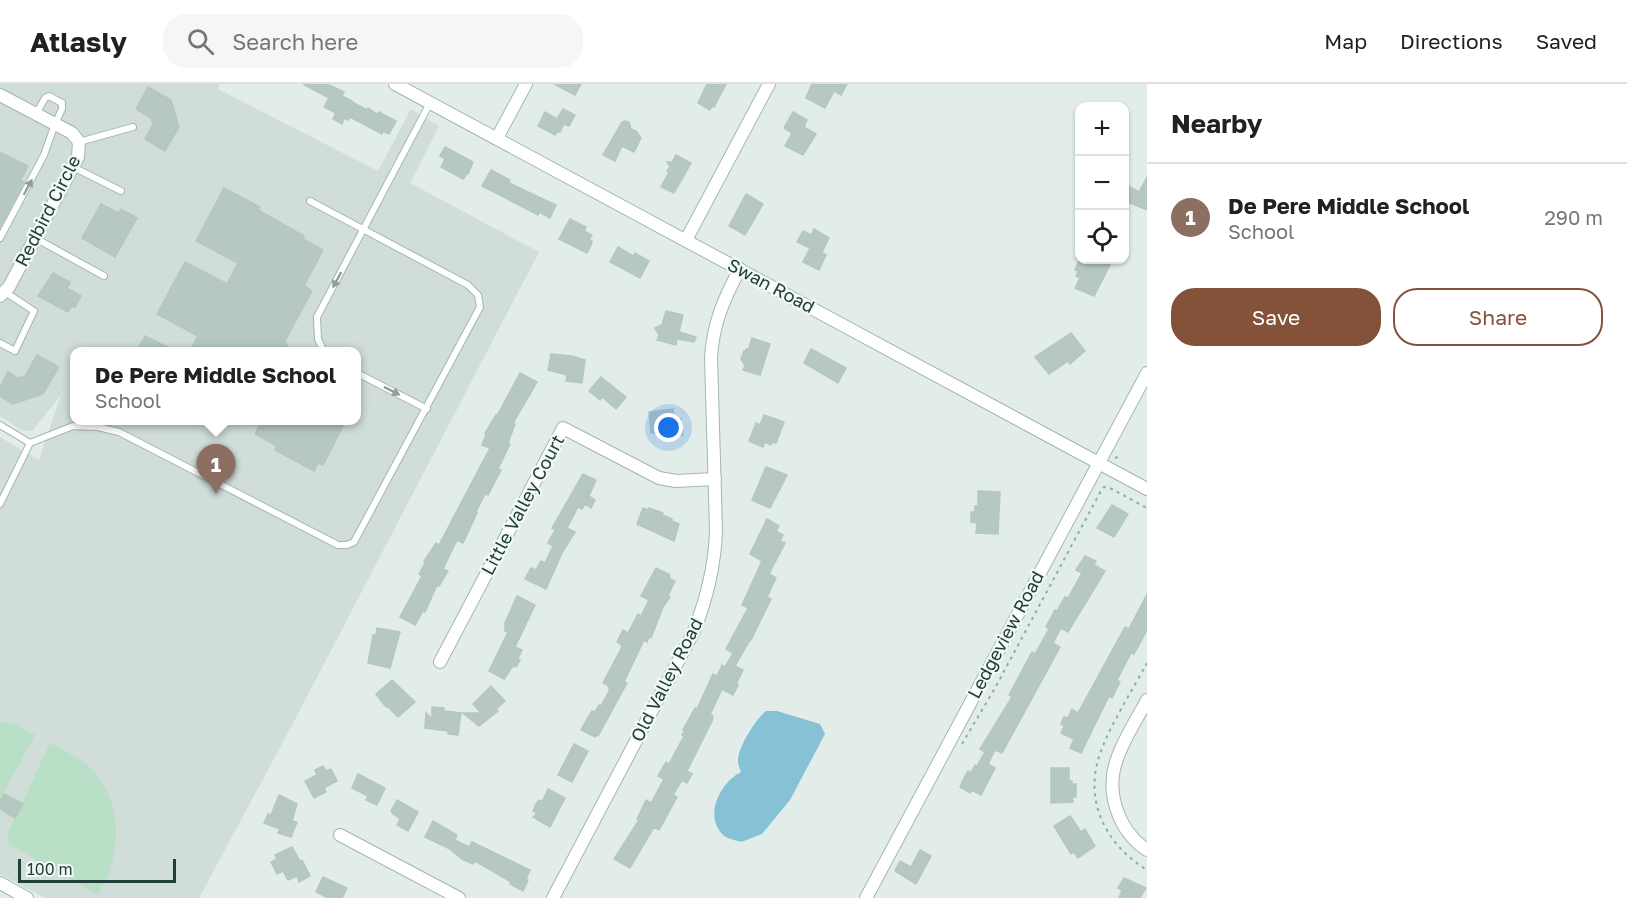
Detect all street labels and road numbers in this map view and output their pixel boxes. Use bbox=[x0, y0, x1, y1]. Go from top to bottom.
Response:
street label: Redbird Circle bbox=[10, 151, 85, 270]
street label: Swan Road bbox=[724, 253, 819, 317]
street label: Little Valley Court bbox=[476, 431, 568, 578]
street label: Ledgeview Road bbox=[962, 567, 1048, 702]
street label: Old Valley Road bbox=[625, 614, 707, 745]

